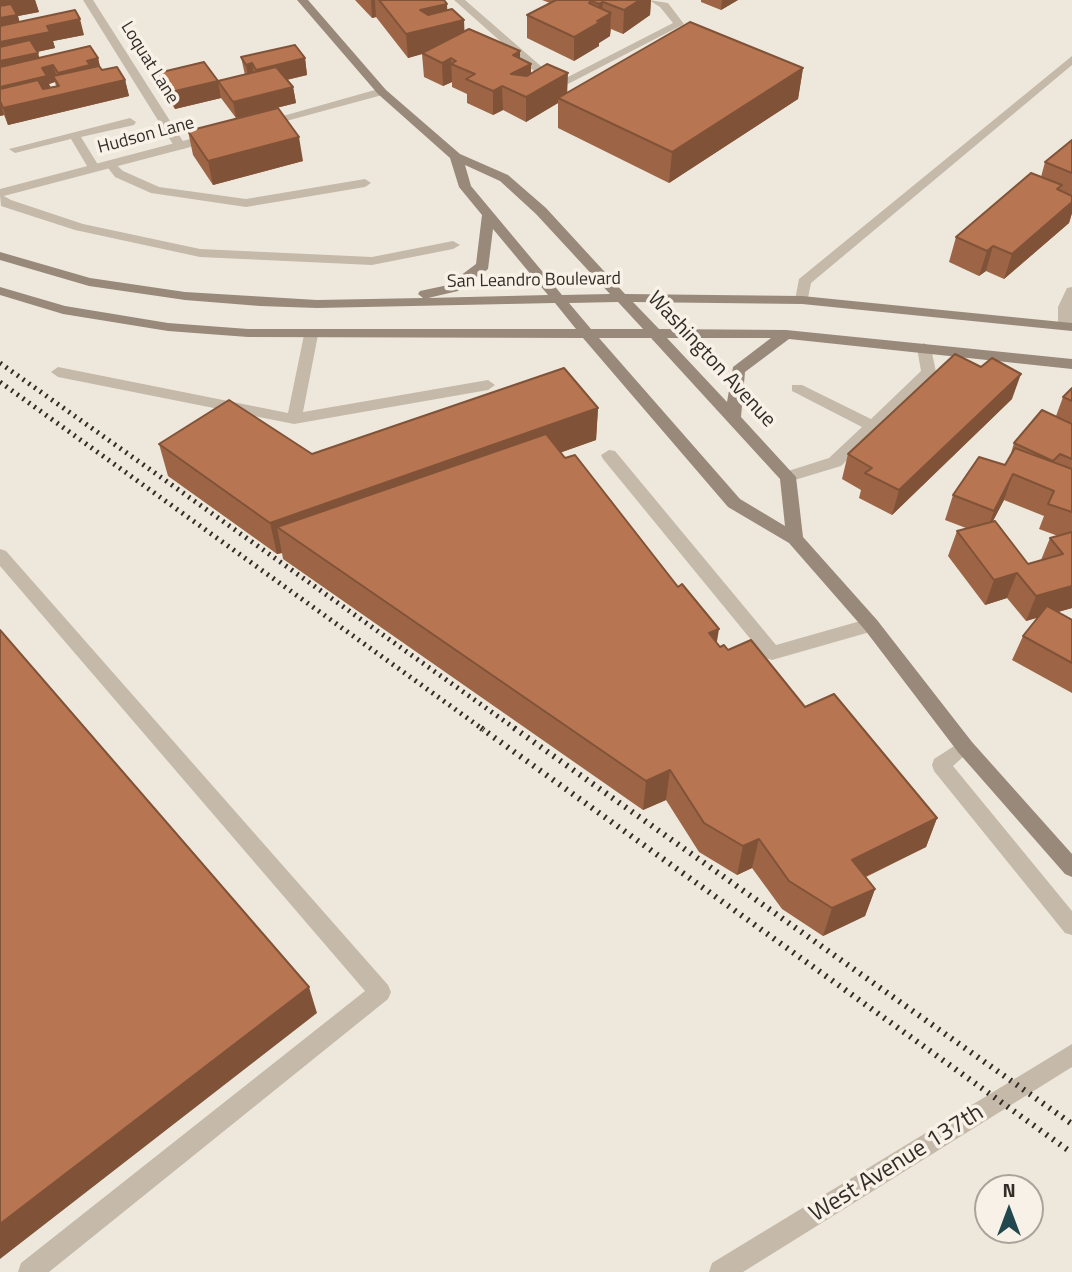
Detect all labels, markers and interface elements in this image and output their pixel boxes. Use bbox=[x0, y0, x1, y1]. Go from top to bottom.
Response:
street label: Loquat Lane bbox=[115, 18, 183, 108]
street label: Hudson Lane bbox=[95, 113, 197, 159]
street label: San Leandro Boulevard bbox=[447, 269, 621, 293]
street label: Washington Avenue bbox=[642, 287, 780, 433]
street label: West Avenue 137th bbox=[805, 1099, 989, 1229]
north arrow bbox=[974, 1174, 1044, 1244]
text: N bbox=[1002, 1175, 1016, 1204]

